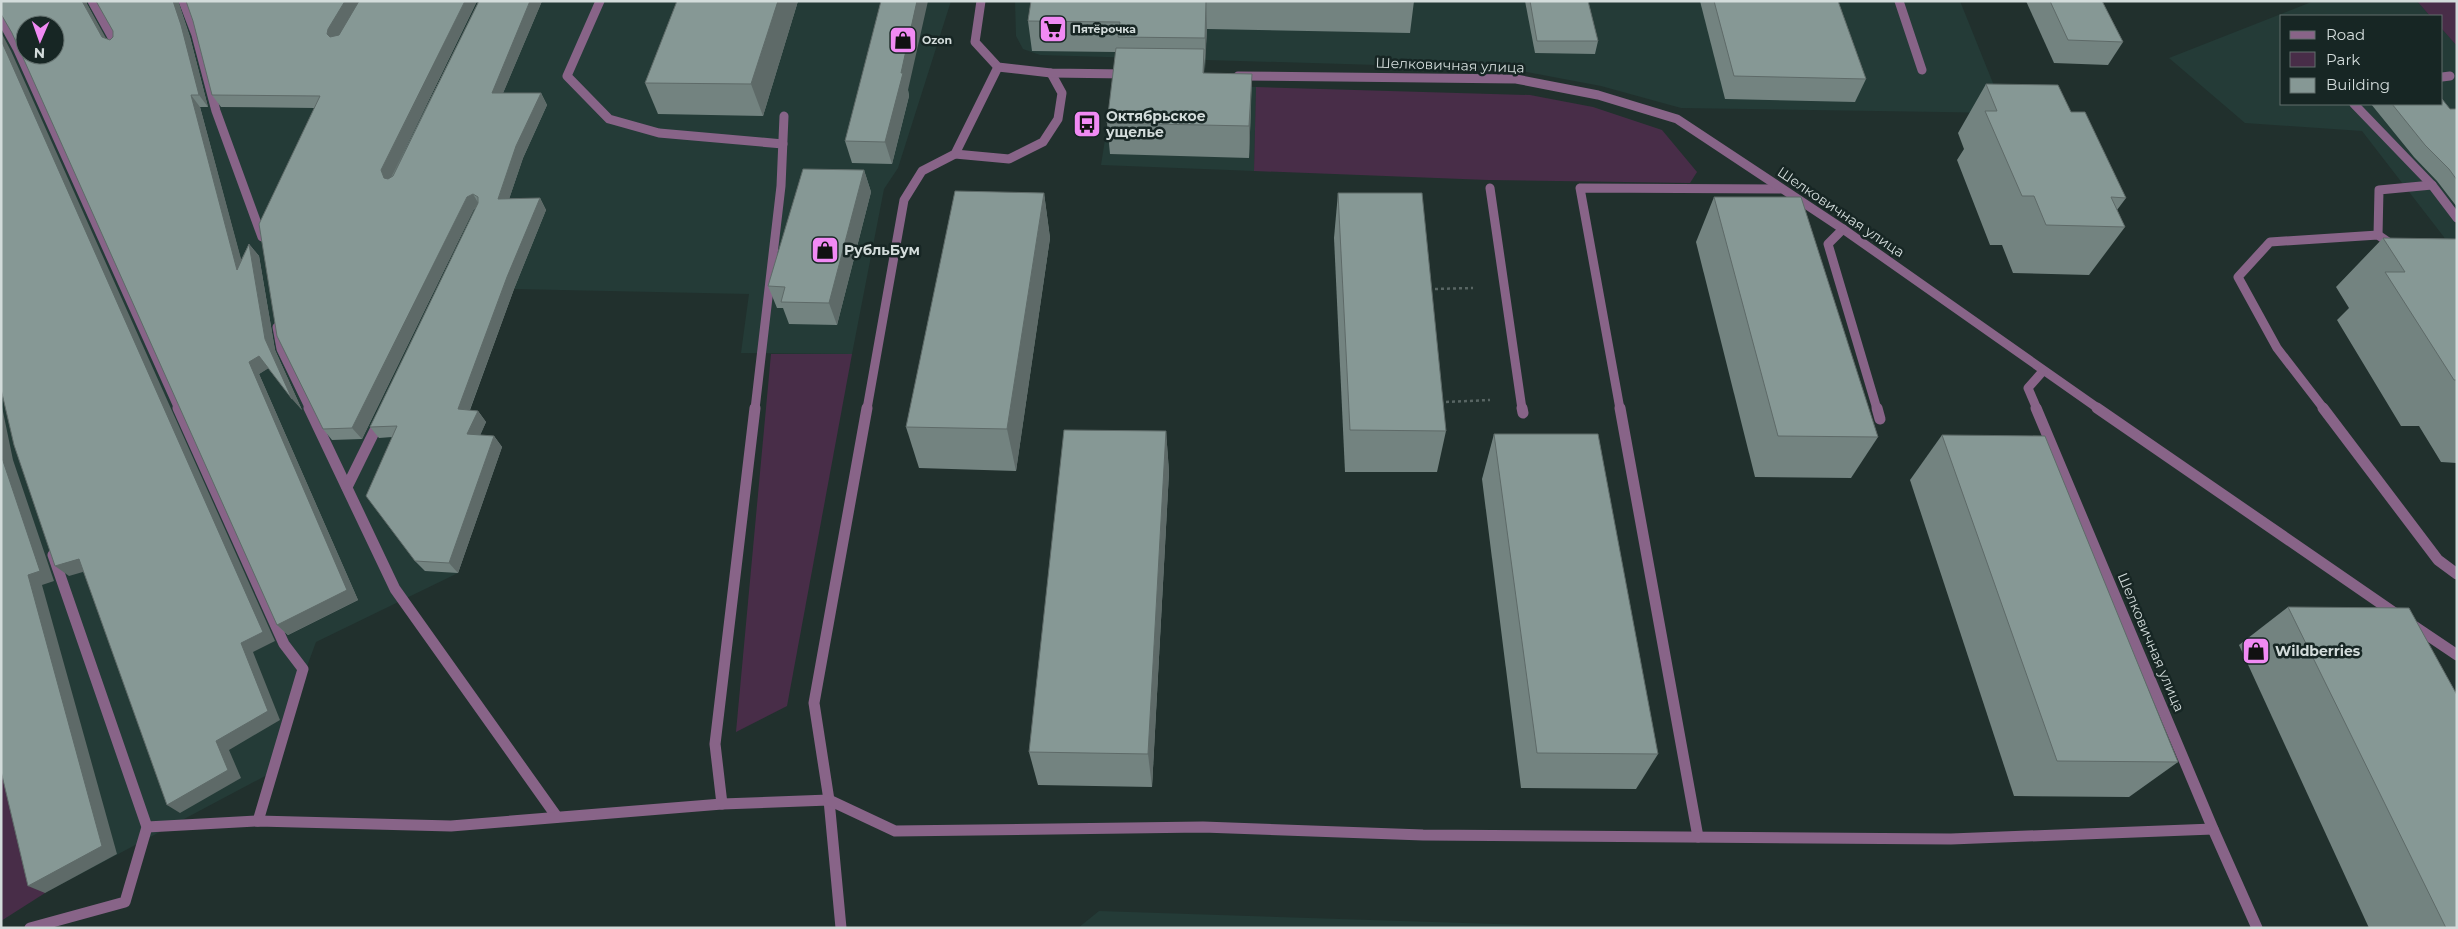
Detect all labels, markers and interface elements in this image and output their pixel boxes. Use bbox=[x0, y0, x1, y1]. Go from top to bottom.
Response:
supermarket icon: Пятёрочка bbox=[1038, 14, 1068, 44]
north arrow bbox=[15, 15, 65, 65]
legend bbox=[2280, 15, 2443, 105]
place label: Пятёрочка bbox=[1072, 22, 1136, 36]
shop icon: Ozon bbox=[888, 25, 918, 55]
text: Road bbox=[2326, 25, 2365, 44]
place label: Ozon bbox=[922, 33, 952, 47]
text: N bbox=[34, 44, 46, 62]
text: Park bbox=[2326, 50, 2360, 69]
street label: Шелковичная улица bbox=[1375, 53, 1525, 77]
text: Building bbox=[2326, 75, 2390, 94]
place label: Октябрьское ущелье bbox=[1105, 107, 1206, 141]
bus stop icon: Октябрьское ущелье bbox=[1072, 109, 1102, 139]
street label: Шелковичная улица bbox=[1774, 163, 1908, 261]
shop icon: РубльБум bbox=[810, 235, 840, 265]
place label: РубльБум bbox=[844, 241, 920, 259]
street label: Шелковичная улица bbox=[2114, 570, 2188, 714]
shop icon: Wildberries bbox=[2241, 636, 2271, 666]
place label: Wildberries bbox=[2275, 642, 2361, 660]

